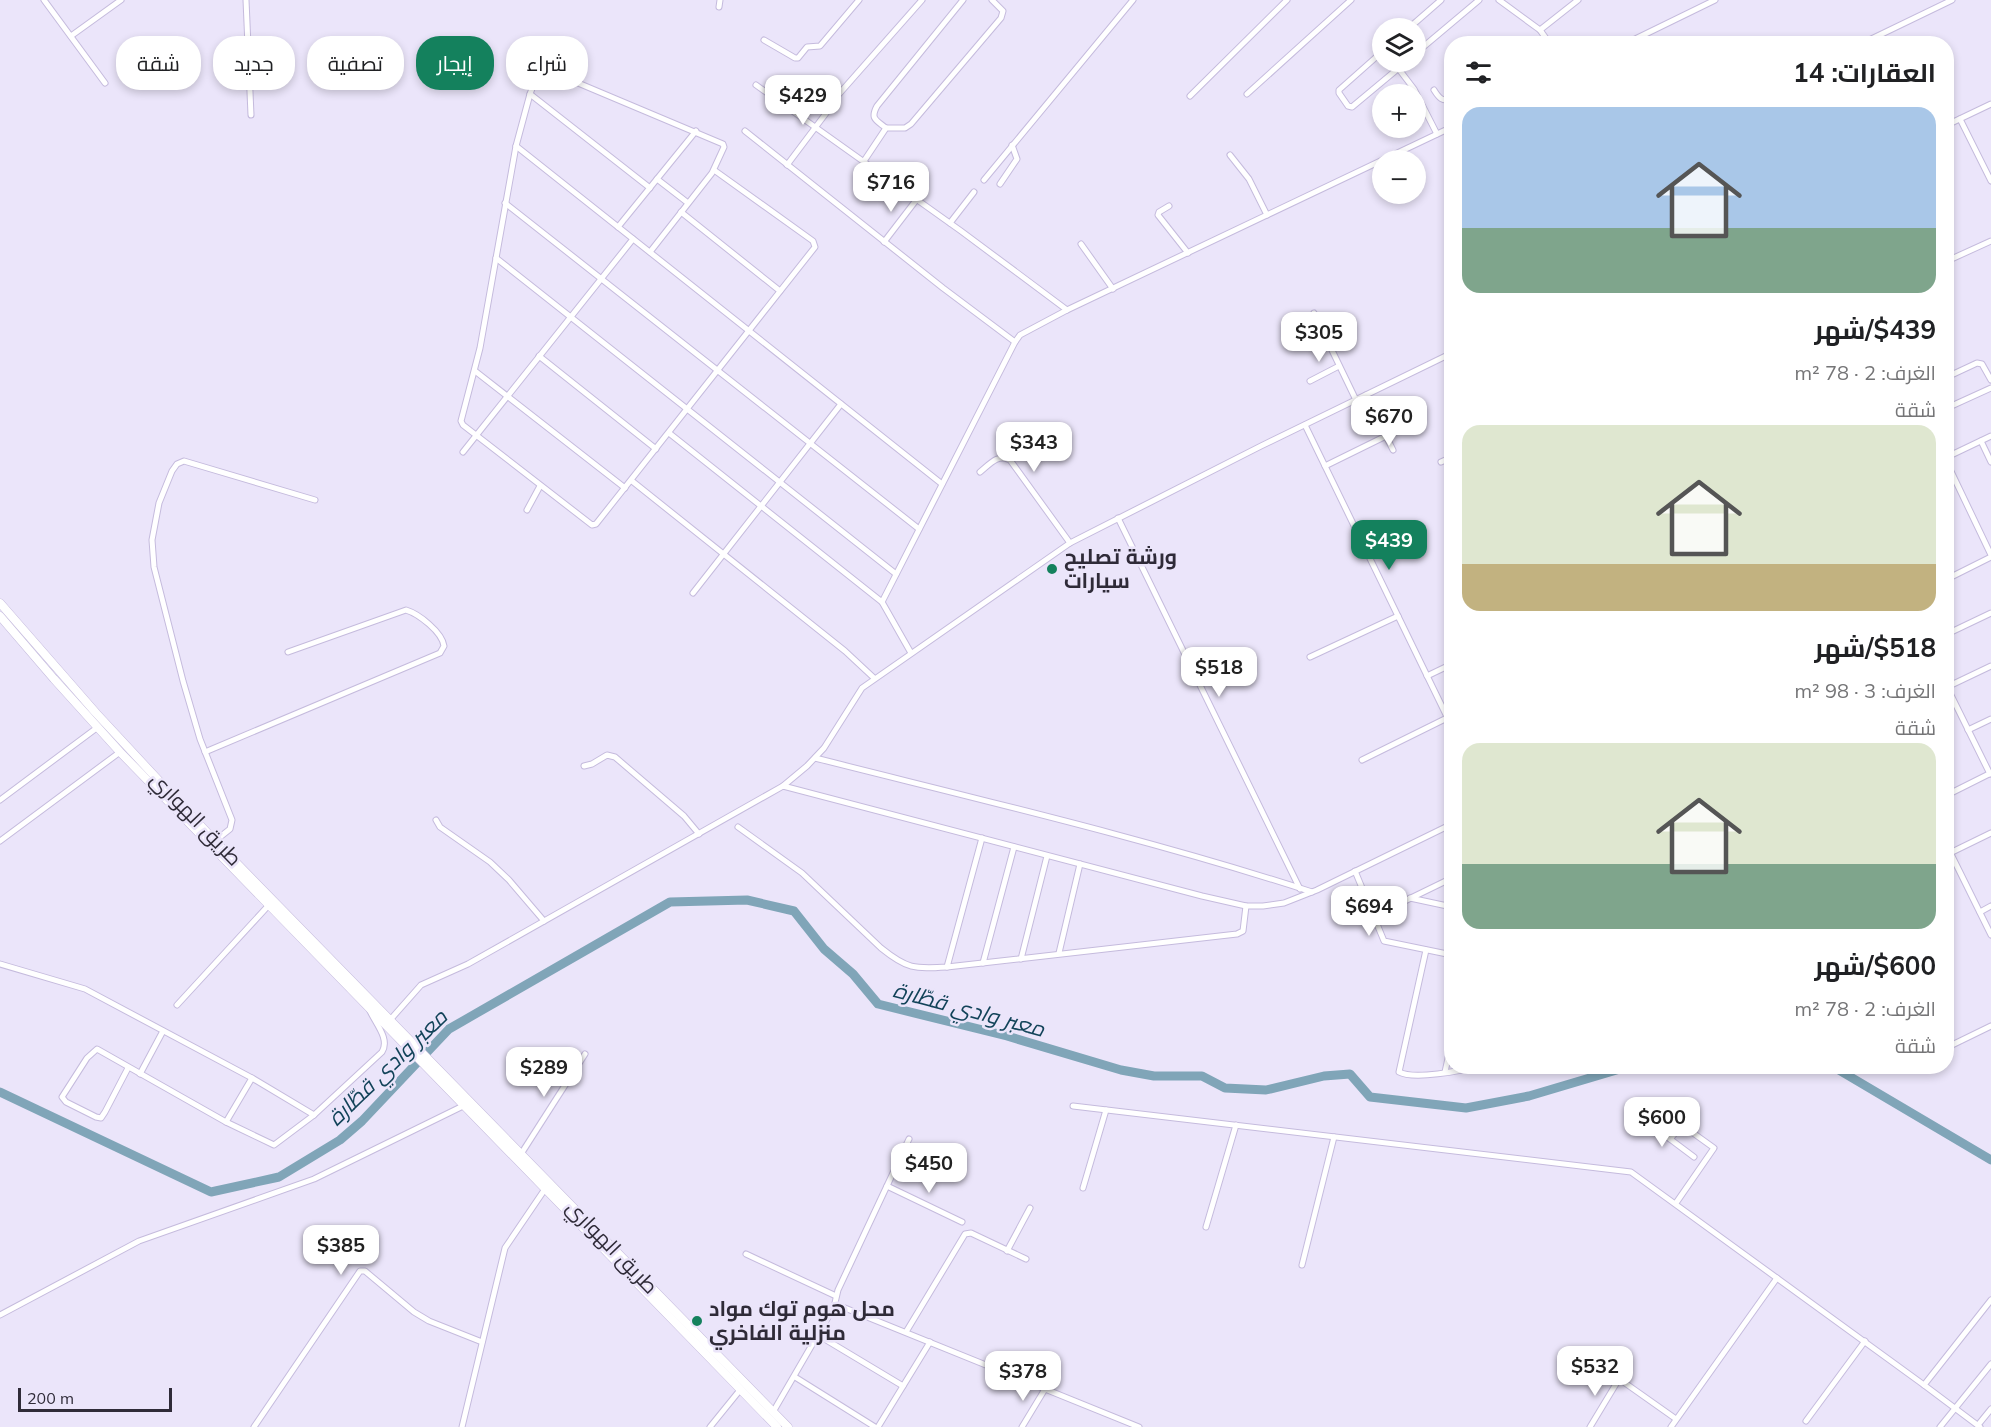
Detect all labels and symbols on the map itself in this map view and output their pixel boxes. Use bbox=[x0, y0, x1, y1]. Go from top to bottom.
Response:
pin: $429 bbox=[767, 75, 839, 126]
pin: $716 bbox=[855, 162, 927, 213]
pin: $305 bbox=[1283, 312, 1355, 363]
pin: $670 bbox=[1353, 396, 1425, 447]
pin: $343 bbox=[998, 422, 1070, 473]
pin: $439 bbox=[1353, 520, 1425, 571]
place label: ورشة تصليح سيارات bbox=[1064, 543, 1177, 593]
marker: ورشة تصليح سيارات bbox=[1045, 562, 1059, 576]
pin: $518 bbox=[1183, 647, 1255, 698]
street label: طريق الهواري bbox=[143, 766, 248, 874]
pin: $694 bbox=[1333, 886, 1405, 937]
water label: معبر وادي قطّارة bbox=[889, 975, 1049, 1047]
water label: معبر وادي قطّارة bbox=[321, 1002, 456, 1134]
pin: $289 bbox=[508, 1047, 580, 1098]
pin: $600 bbox=[1626, 1097, 1698, 1148]
pin: $450 bbox=[893, 1143, 965, 1194]
street label: طريق الهواري bbox=[559, 1194, 664, 1302]
pin: $385 bbox=[305, 1225, 377, 1276]
place label: محل هوم توك مواد منزلية الفاخري bbox=[709, 1295, 895, 1350]
marker: محل هوم توك مواد منزلية الفاخري bbox=[690, 1314, 704, 1328]
pin: $532 bbox=[1559, 1346, 1631, 1397]
pin: $378 bbox=[987, 1351, 1059, 1402]
scale bar bbox=[18, 1385, 172, 1412]

